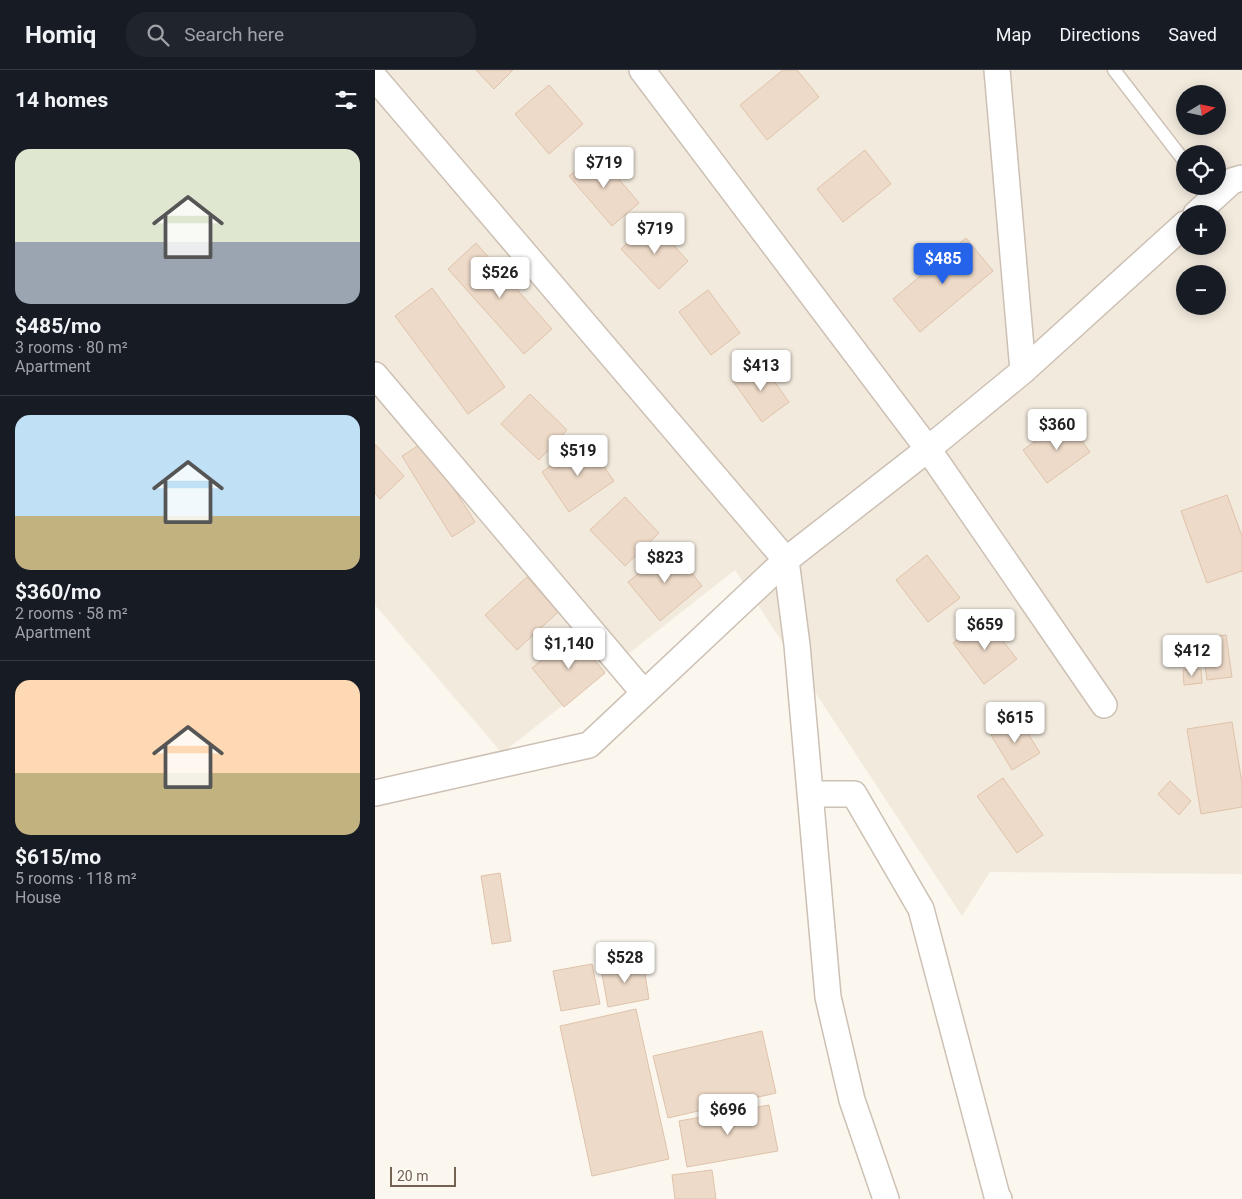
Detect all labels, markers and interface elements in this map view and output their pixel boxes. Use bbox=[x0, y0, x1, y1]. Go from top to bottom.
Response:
search box bbox=[126, 12, 476, 57]
text: Homiq bbox=[25, 21, 96, 49]
icon: search bbox=[144, 21, 172, 49]
text: Search here bbox=[184, 23, 284, 46]
text: Map bbox=[996, 24, 1031, 45]
text: Directions bbox=[1059, 24, 1140, 45]
text: Saved bbox=[1168, 24, 1217, 45]
north arrow bbox=[1176, 85, 1226, 135]
map controls bbox=[1176, 85, 1226, 315]
icon: filters bbox=[332, 86, 360, 114]
text: 14 homes bbox=[15, 88, 108, 112]
button: locate bbox=[1176, 145, 1226, 195]
pin: $719 bbox=[574, 146, 634, 189]
text: $719 bbox=[586, 153, 622, 172]
icon: home bbox=[143, 182, 233, 272]
button: + bbox=[1176, 205, 1226, 255]
pin: $719 bbox=[625, 212, 685, 255]
text: $719 bbox=[637, 219, 673, 238]
pin: $485 bbox=[913, 242, 973, 285]
text: $485 bbox=[925, 249, 961, 268]
pin: $526 bbox=[470, 256, 530, 299]
text: $526 bbox=[482, 263, 518, 282]
button: − bbox=[1176, 265, 1226, 315]
text: $485/mo bbox=[15, 314, 101, 338]
text: 3 rooms · 80 m² bbox=[15, 338, 128, 357]
pin: $413 bbox=[731, 350, 791, 392]
text: $413 bbox=[743, 356, 779, 375]
text: Apartment bbox=[15, 357, 91, 376]
pin: $360 bbox=[1027, 408, 1087, 451]
text: $360 bbox=[1039, 415, 1075, 434]
pin: $519 bbox=[548, 434, 608, 477]
text: $519 bbox=[560, 441, 596, 460]
icon: home bbox=[143, 447, 233, 537]
pin: $823 bbox=[635, 542, 695, 584]
text: $823 bbox=[647, 548, 683, 567]
text: $360/mo bbox=[15, 580, 101, 604]
text: 2 rooms · 58 m² bbox=[15, 604, 128, 623]
pin: $659 bbox=[955, 608, 1015, 651]
text: $659 bbox=[967, 615, 1003, 634]
text: Apartment bbox=[15, 623, 91, 642]
pin: $1,140 bbox=[528, 628, 610, 670]
text: $1,140 bbox=[544, 634, 594, 653]
pin: $412 bbox=[1162, 634, 1222, 677]
text: $412 bbox=[1174, 641, 1210, 660]
pin: $615 bbox=[985, 702, 1045, 744]
text: $615 bbox=[997, 708, 1033, 727]
icon: home bbox=[143, 712, 233, 802]
text: $615/mo bbox=[15, 845, 101, 869]
text: 5 rooms · 118 m² bbox=[15, 869, 137, 888]
text: House bbox=[15, 888, 61, 907]
pin: $528 bbox=[595, 942, 655, 984]
text: $528 bbox=[607, 948, 643, 967]
pin: $696 bbox=[698, 1094, 758, 1136]
text: $696 bbox=[710, 1100, 746, 1119]
scale bar bbox=[390, 1164, 456, 1187]
text: 20 m bbox=[397, 1168, 429, 1184]

